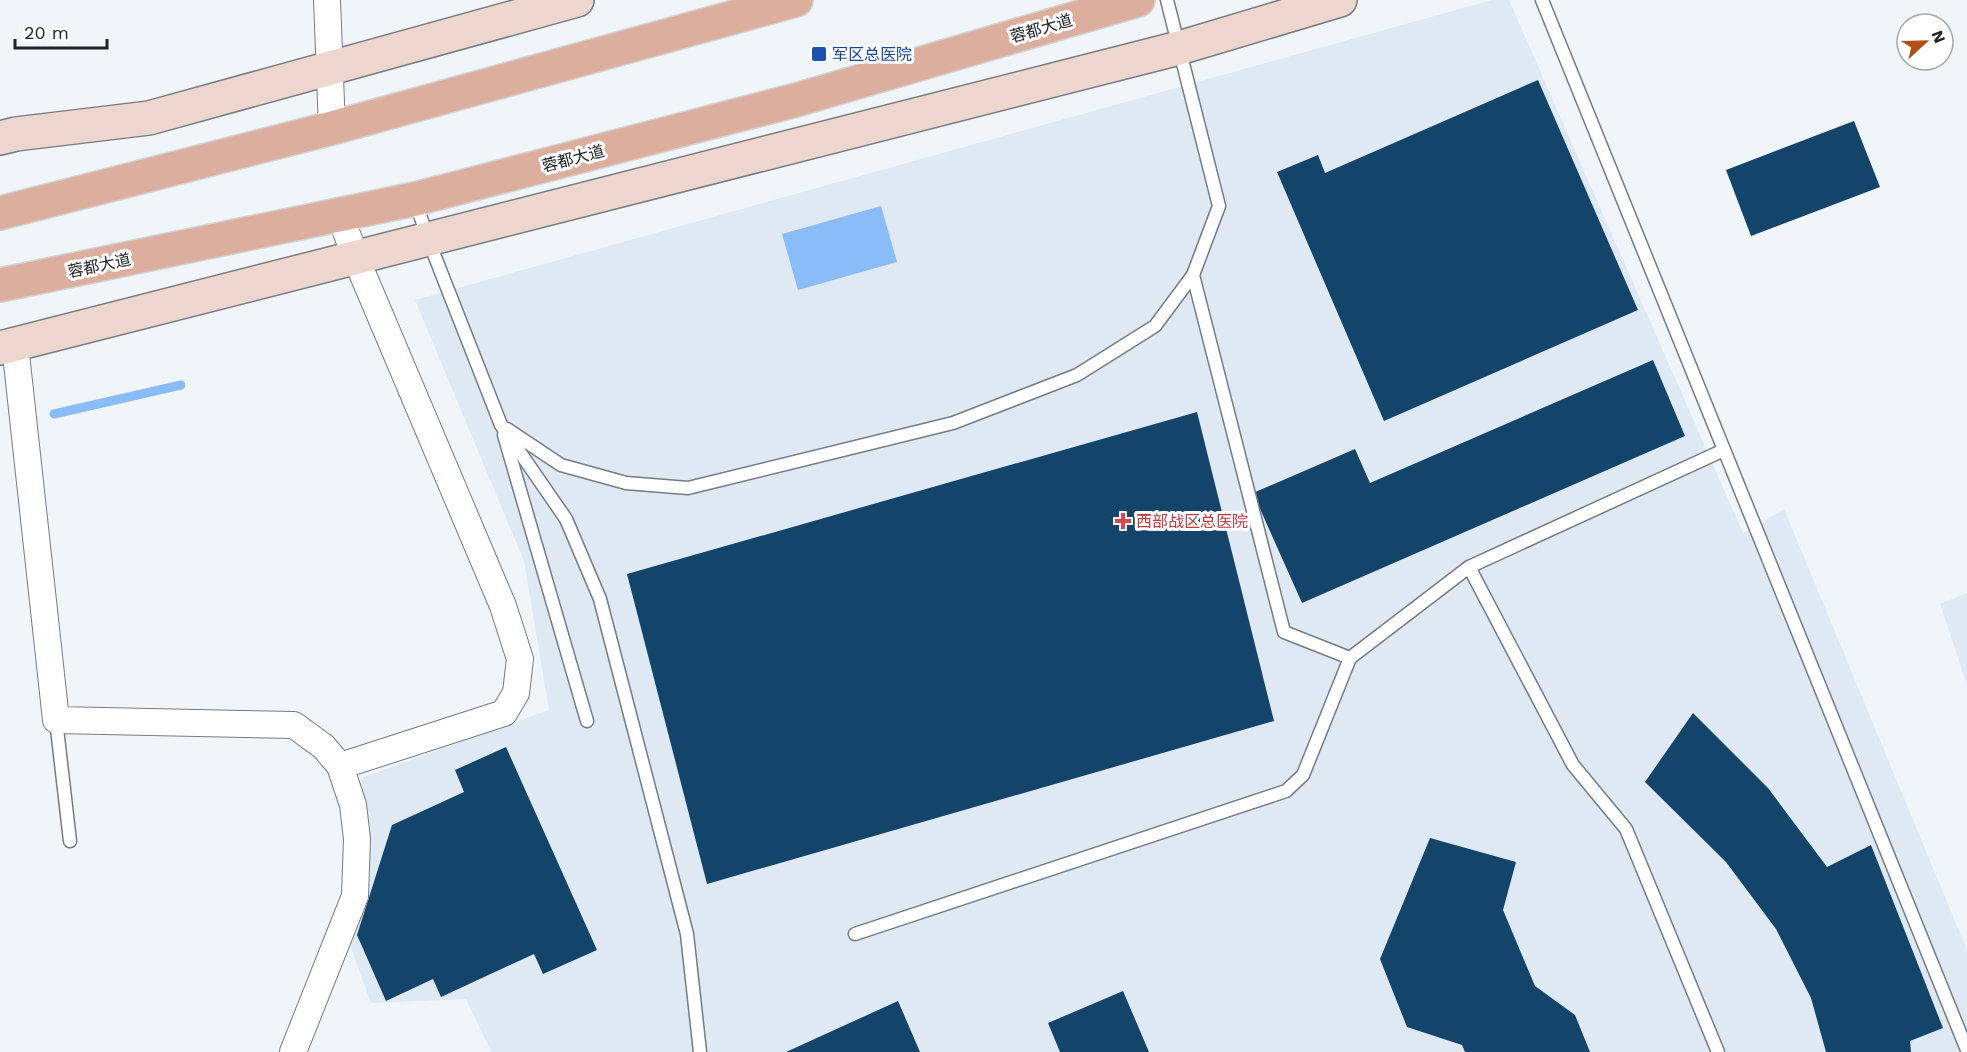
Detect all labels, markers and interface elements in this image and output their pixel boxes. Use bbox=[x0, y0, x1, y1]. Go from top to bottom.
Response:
street label: 蓉都大道 bbox=[1008, 11, 1075, 46]
scale bar bbox=[15, 12, 106, 50]
north arrow bbox=[1895, 12, 1955, 72]
text: 20 m bbox=[24, 22, 69, 43]
text: N bbox=[1927, 28, 1949, 46]
marker: 军区总医院 bbox=[810, 45, 828, 63]
place label: 军区总医院 bbox=[832, 45, 912, 64]
street label: 蓉都大道 bbox=[540, 141, 607, 176]
street label: 蓉都大道 bbox=[66, 250, 132, 281]
marker: 西部战区总医院 bbox=[1114, 512, 1132, 530]
place label: 西部战区总医院 bbox=[1136, 512, 1248, 531]

